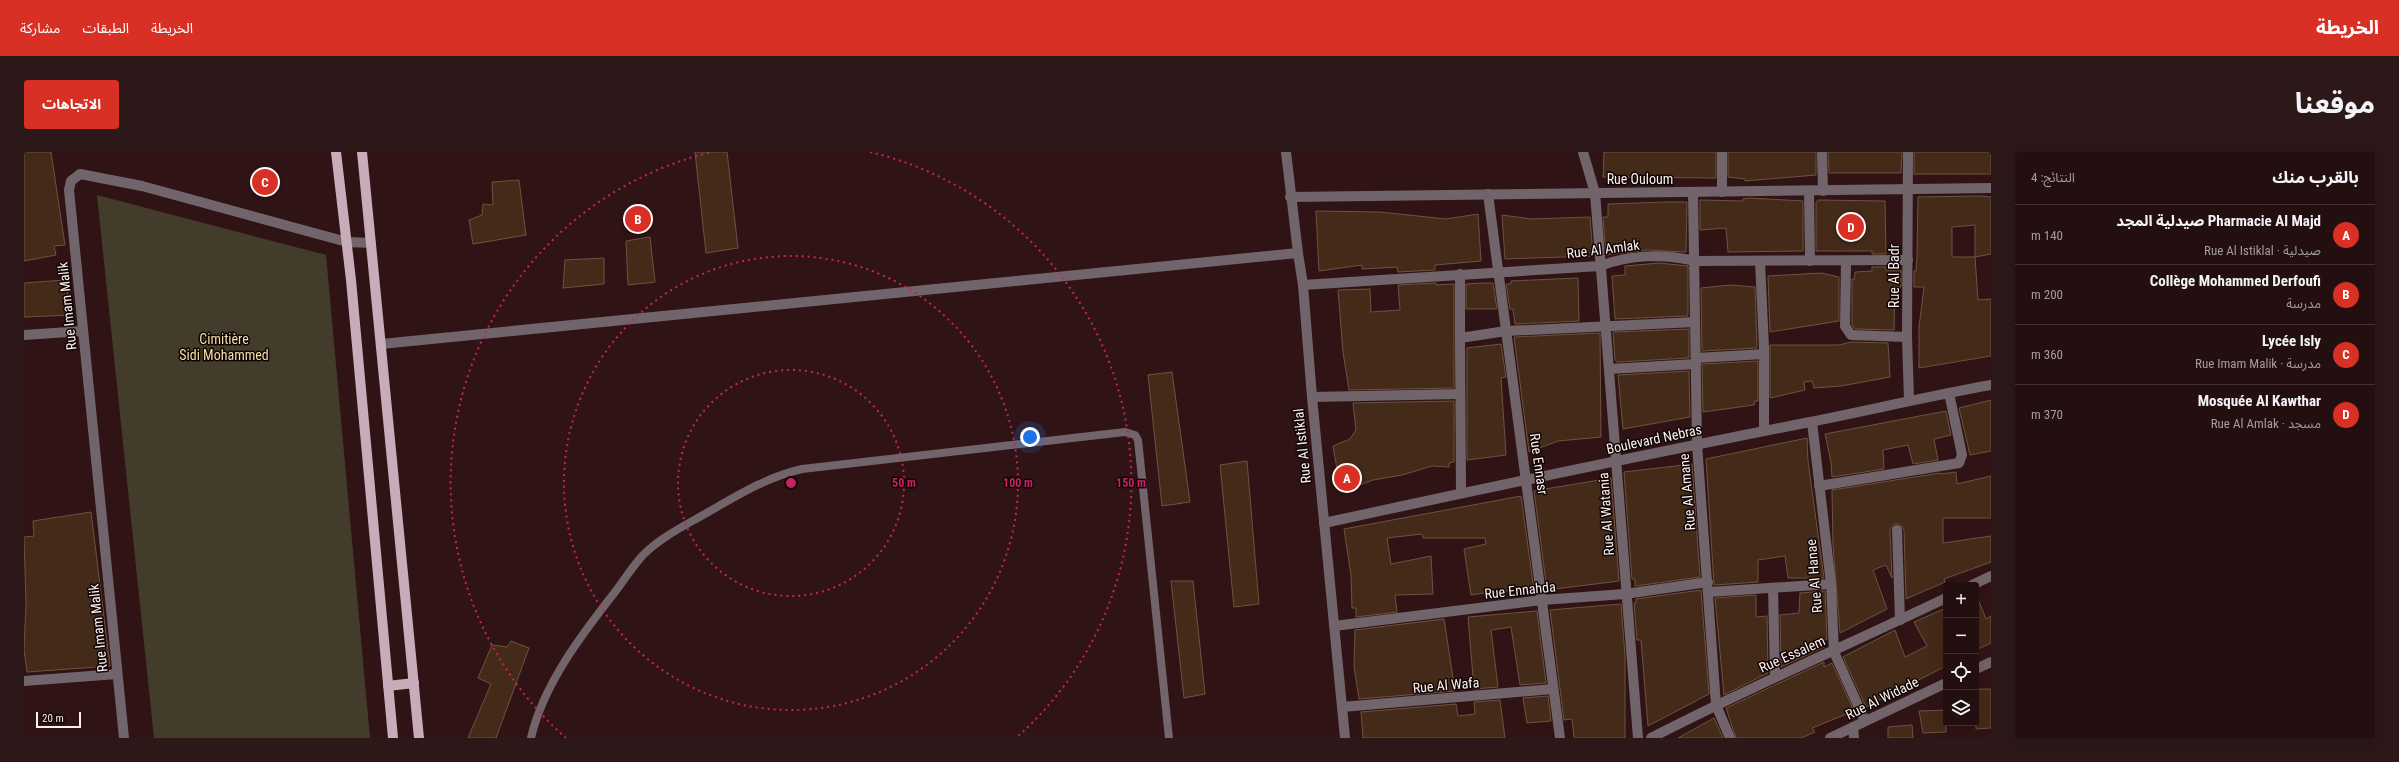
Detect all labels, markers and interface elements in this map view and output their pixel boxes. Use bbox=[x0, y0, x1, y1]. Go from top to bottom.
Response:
text: الخريطة bbox=[2316, 16, 2379, 39]
text: مشاركة bbox=[20, 20, 60, 36]
text: الطبقات bbox=[82, 20, 129, 36]
text: الخريطة bbox=[151, 20, 193, 36]
button: الاتجاهات bbox=[24, 80, 119, 129]
text: موقعنا bbox=[2295, 87, 2375, 120]
pin: C bbox=[252, 167, 278, 197]
text: بالقرب منك bbox=[2272, 167, 2359, 187]
text: النتائج: 4 bbox=[2031, 170, 2075, 185]
street label: Rue Ouloum bbox=[1607, 171, 1673, 187]
pin: B bbox=[625, 204, 651, 234]
pin: D bbox=[1838, 212, 1864, 242]
text: Pharmacie Al Majd صيدلية المجد bbox=[2116, 212, 2321, 230]
text: 140 m bbox=[2031, 228, 2063, 243]
text: A bbox=[2342, 228, 2350, 243]
street label: Rue Al Amlak bbox=[1566, 237, 1641, 261]
text: صيدلية · Rue Al Istiklal bbox=[2204, 243, 2321, 258]
street label: Rue Al Badr bbox=[1886, 244, 1902, 308]
street label: Rue Imam Malik bbox=[54, 260, 80, 351]
text: Collège Mohammed Derfoufi bbox=[2150, 272, 2321, 290]
text: 200 m bbox=[2031, 287, 2063, 302]
text: B bbox=[2342, 287, 2350, 302]
text: مدرسة bbox=[2286, 296, 2321, 311]
park label: Cimitière Sidi Mohammed bbox=[179, 331, 269, 363]
text: Lycée Isly bbox=[2262, 332, 2321, 350]
text: 360 m bbox=[2031, 347, 2063, 362]
text: C bbox=[2342, 347, 2350, 362]
text: مدرسة · Rue Imam Malik bbox=[2195, 356, 2321, 371]
text: Mosquée Al Kawthar bbox=[2198, 392, 2321, 410]
text: 370 m bbox=[2031, 407, 2063, 422]
text: D bbox=[2342, 407, 2350, 422]
street label: Rue Al Istiklal bbox=[1290, 408, 1314, 484]
text: مسجد · Rue Al Amlak bbox=[2211, 416, 2321, 431]
street label: Boulevard Nebras bbox=[1605, 421, 1703, 457]
your location bbox=[1020, 427, 1040, 447]
street label: Rue Ennasr bbox=[1527, 432, 1551, 496]
street label: Rue Al Amane bbox=[1676, 452, 1698, 531]
pin: A bbox=[1334, 463, 1360, 493]
street label: Rue Al Watania bbox=[1595, 472, 1617, 556]
centre of rings bbox=[784, 476, 798, 490]
text: 50 m bbox=[892, 476, 916, 490]
text: 100 m bbox=[1003, 476, 1033, 490]
text: 150 m bbox=[1116, 476, 1146, 490]
street label: Rue Al Hanae bbox=[1803, 538, 1825, 614]
street label: Rue Ennahda bbox=[1484, 578, 1556, 602]
street label: Rue Imam Malik bbox=[85, 582, 111, 673]
map controls bbox=[1943, 582, 1979, 726]
button: + bbox=[1943, 582, 1979, 618]
button: − bbox=[1943, 618, 1979, 654]
street label: Rue Essalem bbox=[1756, 632, 1828, 676]
button: locate bbox=[1943, 654, 1979, 690]
street label: Rue Al Widade bbox=[1843, 673, 1922, 723]
street label: Rue Al Wafa bbox=[1412, 674, 1480, 696]
button: layers bbox=[1943, 690, 1979, 726]
scale bar bbox=[36, 710, 81, 729]
text: 20 m bbox=[42, 712, 64, 725]

